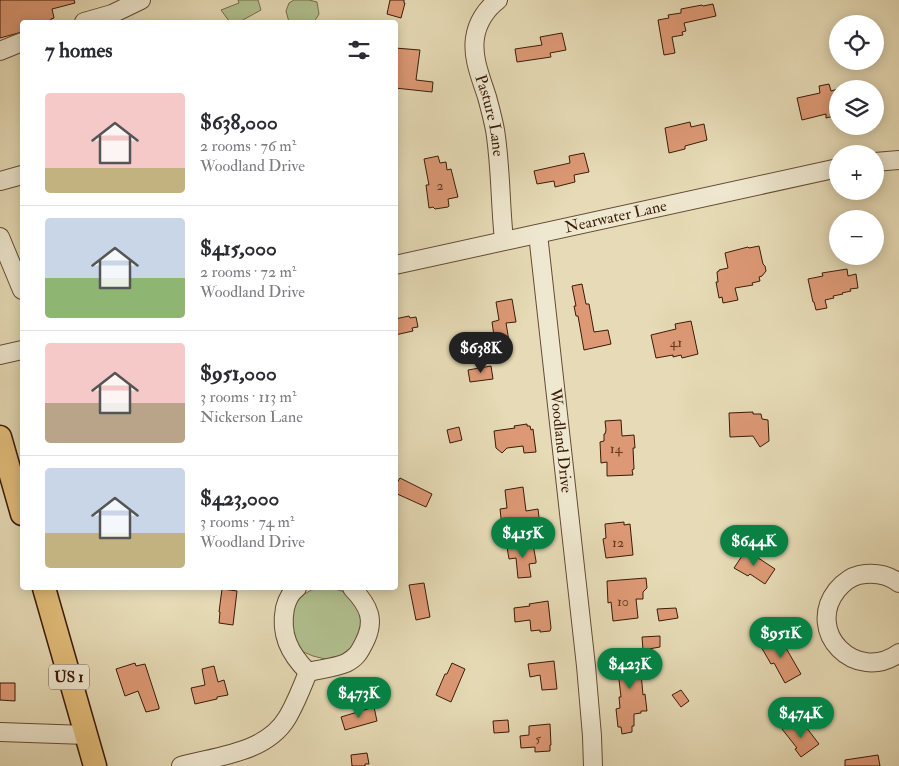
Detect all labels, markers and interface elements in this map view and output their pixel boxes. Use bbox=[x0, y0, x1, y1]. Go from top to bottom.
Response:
map controls bbox=[829, 15, 884, 265]
button: locate bbox=[829, 15, 884, 70]
icon: filters bbox=[345, 36, 373, 64]
text: 7 homes bbox=[45, 37, 112, 64]
street label: Pasture Lane bbox=[470, 72, 508, 158]
button: layers bbox=[829, 80, 884, 135]
text: $638,000 bbox=[200, 109, 278, 136]
icon: home bbox=[85, 113, 145, 173]
text: 2 rooms · 76 m² bbox=[200, 136, 296, 156]
button: + bbox=[829, 145, 884, 200]
text: Woodland Drive bbox=[200, 156, 305, 176]
house number: 2 bbox=[436, 177, 444, 194]
street label: Nearwater Lane bbox=[563, 196, 669, 238]
button: − bbox=[829, 210, 884, 265]
text: $415,000 bbox=[200, 235, 277, 262]
icon: home bbox=[85, 238, 145, 298]
text: 2 rooms · 72 m² bbox=[200, 262, 296, 282]
text: Woodland Drive bbox=[200, 282, 305, 302]
pin: $638K bbox=[446, 332, 516, 374]
house number: 41 bbox=[670, 334, 682, 351]
text: $638K bbox=[460, 338, 502, 358]
text: $951,000 bbox=[200, 360, 277, 387]
icon: home bbox=[85, 363, 145, 423]
street label: Woodland Drive bbox=[545, 386, 577, 494]
text: 3 rooms · 113 m² bbox=[200, 387, 296, 407]
text: Nickerson Lane bbox=[200, 407, 303, 427]
house number: 14 bbox=[610, 440, 624, 457]
text: $423,000 bbox=[200, 485, 279, 512]
icon: home bbox=[85, 488, 145, 548]
text: 3 rooms · 74 m² bbox=[200, 512, 294, 532]
pin: $415K bbox=[488, 516, 558, 559]
text: $415K bbox=[502, 523, 544, 543]
pin: $644K bbox=[719, 524, 789, 567]
text: $644K bbox=[731, 531, 777, 551]
text: Woodland Drive bbox=[200, 532, 305, 552]
house number: 12 bbox=[612, 534, 624, 551]
house number: 10 bbox=[617, 593, 629, 610]
pin: $951K bbox=[746, 616, 816, 659]
text: $951K bbox=[760, 623, 802, 643]
pin: $423K bbox=[595, 648, 665, 690]
text: $423K bbox=[608, 654, 652, 674]
road number: US 1 bbox=[49, 664, 89, 690]
pin: $473K bbox=[324, 676, 394, 719]
text: $473K bbox=[338, 683, 380, 703]
pin: $474K bbox=[766, 696, 836, 739]
text: $474K bbox=[779, 703, 823, 723]
house number: 5 bbox=[535, 730, 542, 747]

